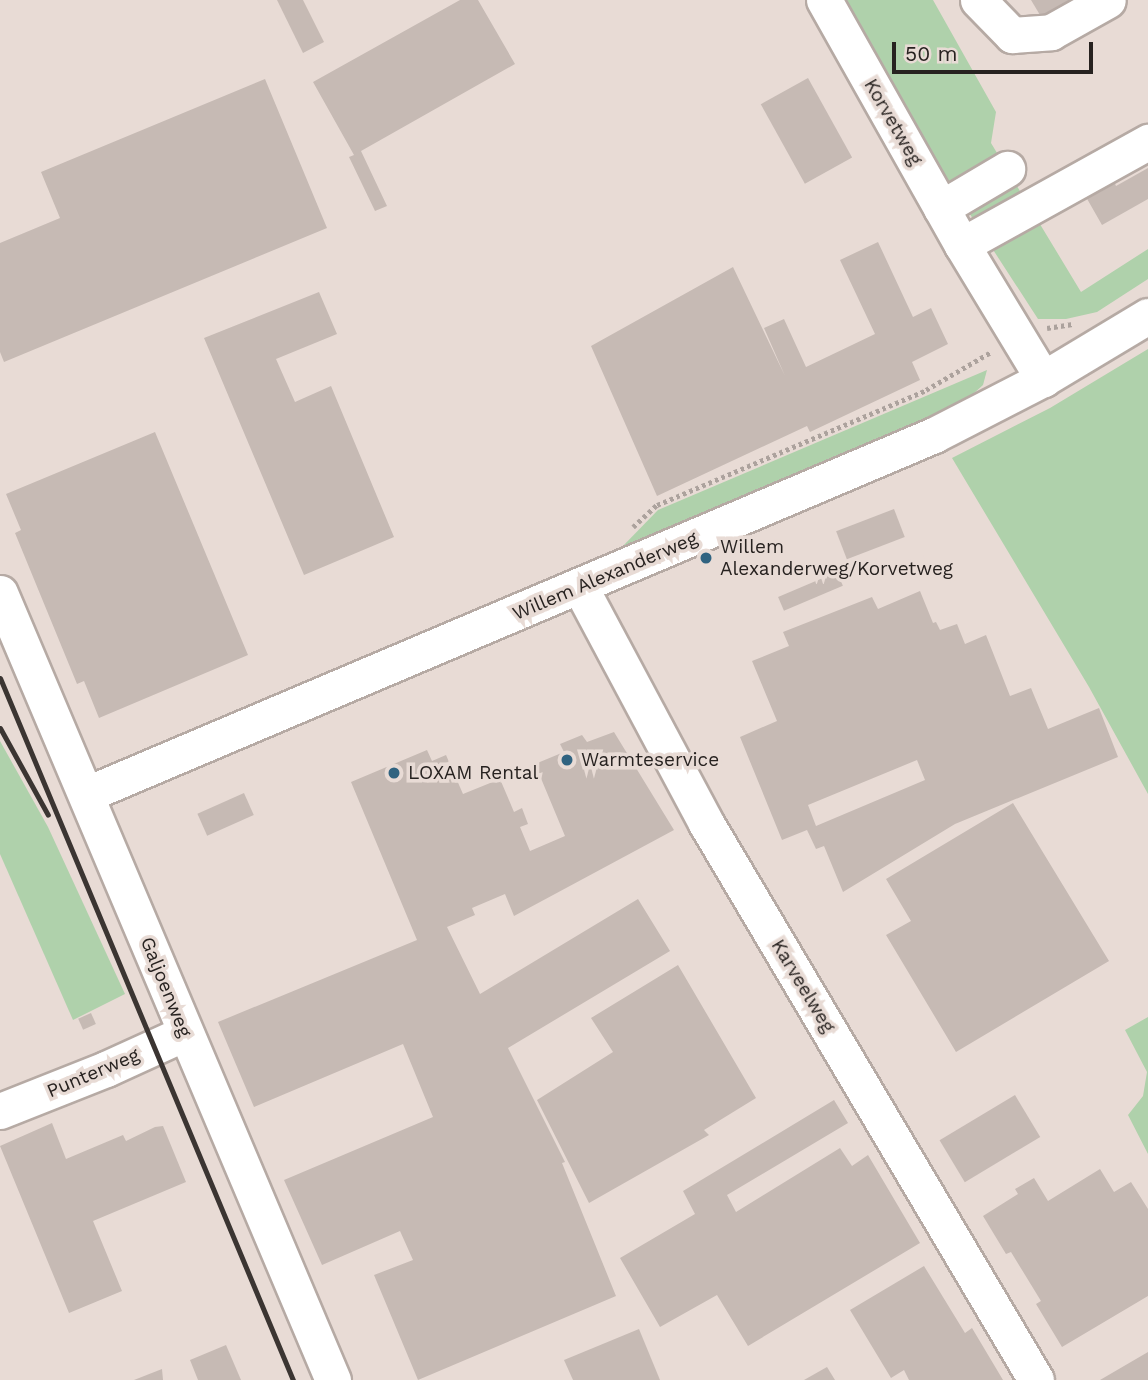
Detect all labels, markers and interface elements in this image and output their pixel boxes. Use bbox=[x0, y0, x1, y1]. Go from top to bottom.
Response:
scale bar bbox=[896, 28, 1097, 72]
text: 50 m bbox=[905, 41, 957, 66]
street label: Korvetweg bbox=[859, 75, 927, 169]
street label: Willem Alexanderweg bbox=[509, 527, 701, 625]
place label: Willem Alexanderweg/Korvetweg bbox=[720, 536, 953, 580]
marker: Willem Alexanderweg/Korvetweg bbox=[698, 550, 714, 566]
place label: Warmteservice bbox=[581, 749, 719, 771]
marker: Warmteservice bbox=[559, 752, 575, 768]
place label: LOXAM Rental bbox=[408, 762, 538, 784]
marker: LOXAM Rental bbox=[386, 765, 402, 781]
street label: Galjoenweg bbox=[136, 934, 196, 1040]
street label: Karveelweg bbox=[766, 935, 840, 1037]
street label: Punterweg bbox=[43, 1043, 143, 1103]

